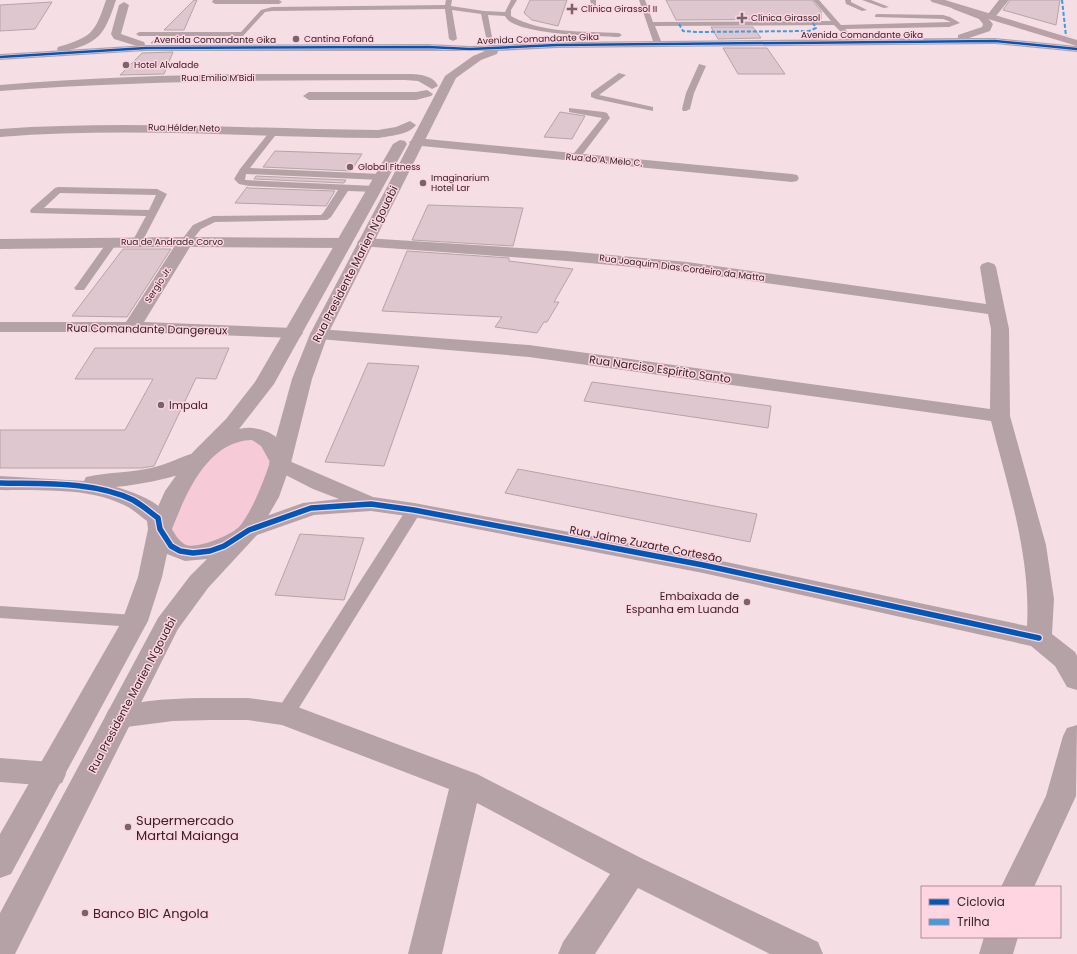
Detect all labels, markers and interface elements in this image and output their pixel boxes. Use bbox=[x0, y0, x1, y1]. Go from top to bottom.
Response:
marker: Clínica Girassol II bbox=[566, 3, 578, 15]
place label: Clínica Girassol II bbox=[581, 3, 657, 15]
marker: Clínica Girassol bbox=[736, 12, 748, 24]
place label: Clínica Girassol bbox=[751, 12, 820, 24]
street label: Avenida Comandante Gika bbox=[801, 29, 923, 41]
street label: Avenida Comandante Gika bbox=[477, 31, 599, 47]
place label: Cantina Fofaná bbox=[304, 33, 374, 45]
street label: Avenida Comandante Gika bbox=[154, 34, 276, 46]
marker: Cantina Fofaná bbox=[291, 34, 301, 44]
place label: Hotel Alvalade bbox=[134, 59, 199, 71]
marker: Hotel Alvalade bbox=[121, 60, 131, 70]
street label: Rua Emilio M'Bidi bbox=[181, 72, 255, 84]
street label: Rua Hélder Neto bbox=[148, 121, 220, 135]
street label: Rua do A. Melo C. bbox=[565, 151, 643, 169]
place label: Global Fitness bbox=[358, 161, 421, 173]
marker: Global Fitness bbox=[345, 162, 355, 172]
place label: Imaginarium Hotel Lar bbox=[431, 172, 489, 194]
marker: Imaginarium Hotel Lar bbox=[418, 178, 428, 188]
street label: Rua Presidente Marien N'gouabi bbox=[308, 183, 402, 345]
street label: Rua de Andrade Corvo bbox=[121, 236, 223, 248]
street label: Rua Joaquim Dias Cordeiro da Matta bbox=[599, 252, 765, 284]
street label: Sergio Jr. bbox=[142, 264, 174, 305]
street label: Rua Comandante Dangereux bbox=[66, 320, 228, 338]
street label: Rua Narciso Espírito Santo bbox=[588, 351, 732, 387]
place label: Impala bbox=[169, 397, 208, 413]
marker: Impala bbox=[156, 400, 166, 410]
street label: Rua Jaime Zuzarte Cortesão bbox=[568, 521, 724, 567]
place label: Embaixada de Espanha em Luanda bbox=[626, 588, 739, 617]
marker: Embaixada de Espanha em Luanda bbox=[742, 597, 752, 607]
street label: Rua Presidente Marien N'gouabi bbox=[84, 614, 180, 776]
place label: Supermercado Martal Maianga bbox=[136, 811, 239, 845]
marker: Supermercado Martal Maianga bbox=[123, 822, 133, 832]
legend bbox=[921, 886, 1061, 938]
text: Ciclovia bbox=[957, 893, 1005, 910]
place label: Banco BIC Angola bbox=[93, 904, 209, 923]
marker: Banco BIC Angola bbox=[80, 908, 90, 918]
text: Trilha bbox=[957, 913, 990, 930]

